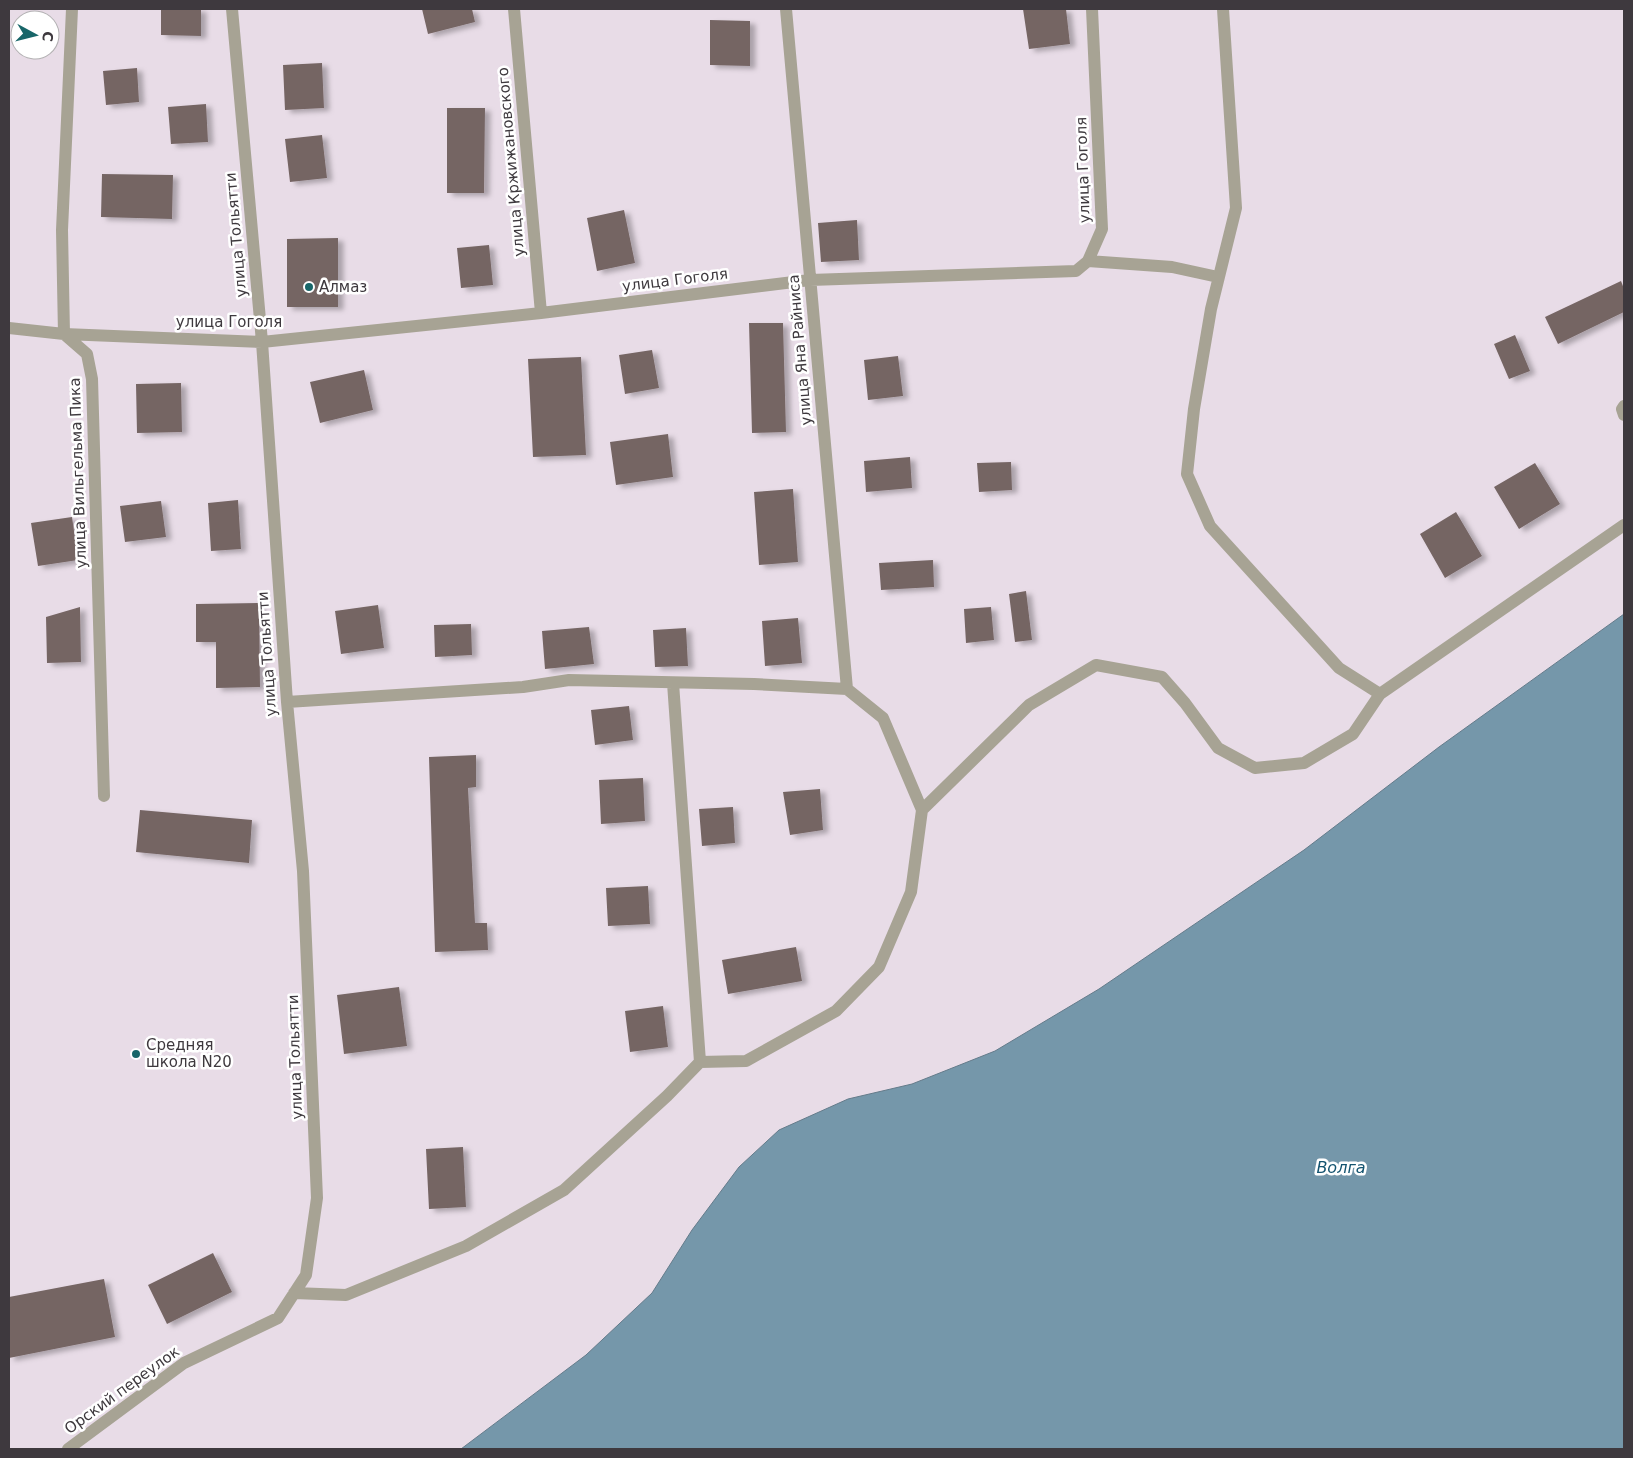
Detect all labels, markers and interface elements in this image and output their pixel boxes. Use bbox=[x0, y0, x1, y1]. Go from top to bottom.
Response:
north arrow bbox=[10, 10, 60, 60]
text: С bbox=[39, 31, 56, 43]
street label: улица Кржижановского bbox=[494, 67, 528, 257]
street label: улица Гоголя bbox=[1072, 117, 1094, 223]
street label: улица Тольятти bbox=[222, 172, 250, 298]
street label: улица Гоголя bbox=[621, 265, 729, 295]
street label: улица Яна Райниса bbox=[784, 274, 816, 426]
place label: Алмаз bbox=[319, 278, 367, 296]
marker: Алмаз bbox=[303, 281, 315, 293]
street label: улица Гоголя bbox=[176, 313, 282, 331]
street label: улица Вильгельма Пика bbox=[66, 377, 90, 569]
street label: улица Тольятти bbox=[254, 591, 280, 717]
street label: улица Тольятти bbox=[284, 994, 306, 1120]
place label: Средняя школа N20 bbox=[146, 1036, 232, 1071]
marker: Средняя школа N20 bbox=[130, 1048, 142, 1060]
water label: Волга bbox=[1316, 1158, 1366, 1177]
street label: Орский переулок bbox=[61, 1342, 183, 1438]

